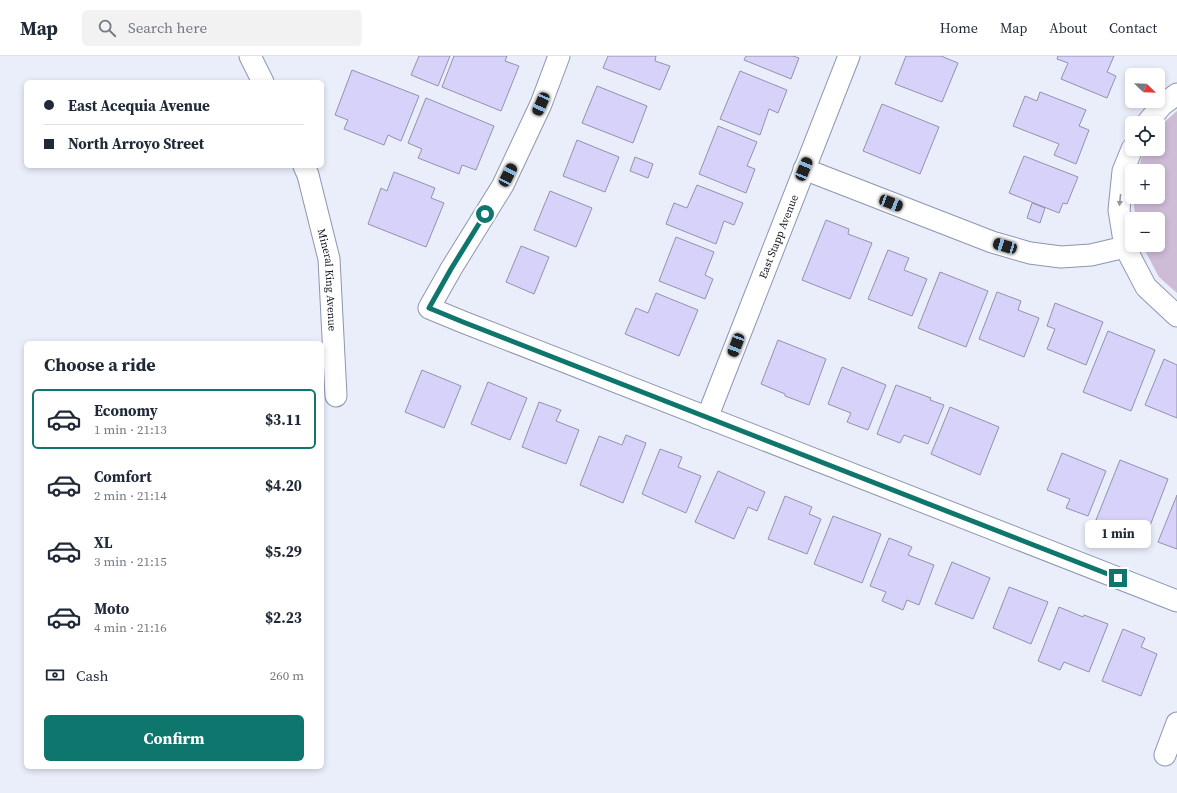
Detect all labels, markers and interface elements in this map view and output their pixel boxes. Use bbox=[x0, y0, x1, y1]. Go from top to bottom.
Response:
search box bbox=[82, 10, 362, 46]
text: Map bbox=[20, 15, 58, 41]
icon: search bbox=[96, 17, 118, 39]
text: Search here bbox=[128, 17, 207, 38]
text: Home bbox=[940, 18, 978, 38]
text: Map bbox=[1000, 18, 1027, 38]
text: About bbox=[1049, 18, 1087, 38]
text: Contact bbox=[1109, 18, 1157, 38]
north arrow bbox=[1125, 68, 1165, 108]
map controls bbox=[1125, 68, 1165, 252]
car bbox=[531, 91, 551, 117]
text: East Acequia Avenue bbox=[68, 95, 210, 116]
button: locate bbox=[1125, 116, 1165, 156]
text: North Arroyo Street bbox=[68, 133, 204, 154]
car bbox=[794, 156, 814, 182]
car bbox=[497, 162, 519, 188]
button: + bbox=[1125, 164, 1165, 204]
street label: East Stapp Avenue bbox=[755, 192, 802, 281]
car bbox=[878, 193, 904, 213]
one-way arrow bbox=[1117, 194, 1123, 206]
route start bbox=[476, 205, 494, 223]
button: − bbox=[1125, 212, 1165, 252]
street label: Mineral King Avenue bbox=[314, 227, 340, 332]
car bbox=[992, 237, 1018, 255]
car bbox=[726, 332, 746, 358]
text: Choose a ride bbox=[44, 352, 156, 377]
text: Economy bbox=[94, 400, 158, 421]
icon: car bbox=[46, 401, 82, 437]
text: $3.11 bbox=[265, 409, 302, 430]
text: 1 min · 21:13 bbox=[94, 421, 167, 438]
text: Comfort bbox=[94, 466, 152, 487]
icon: car bbox=[46, 467, 82, 503]
text: $4.20 bbox=[265, 475, 302, 496]
text: 2 min · 21:14 bbox=[94, 487, 167, 504]
callout: 1 min bbox=[1085, 520, 1151, 548]
text: 1 min bbox=[1101, 525, 1135, 542]
text: XL bbox=[94, 532, 113, 553]
icon: car bbox=[46, 533, 82, 569]
text: $5.29 bbox=[265, 541, 302, 562]
text: 3 min · 21:15 bbox=[94, 553, 167, 570]
route end bbox=[1109, 569, 1127, 587]
text: Moto bbox=[94, 598, 129, 619]
icon: car bbox=[46, 599, 82, 635]
text: $2.23 bbox=[265, 607, 302, 628]
text: 4 min · 21:16 bbox=[94, 619, 167, 636]
icon: cash bbox=[44, 664, 66, 686]
text: Cash bbox=[76, 665, 108, 686]
text: 260 m bbox=[270, 667, 304, 684]
button: Confirm bbox=[44, 715, 304, 761]

